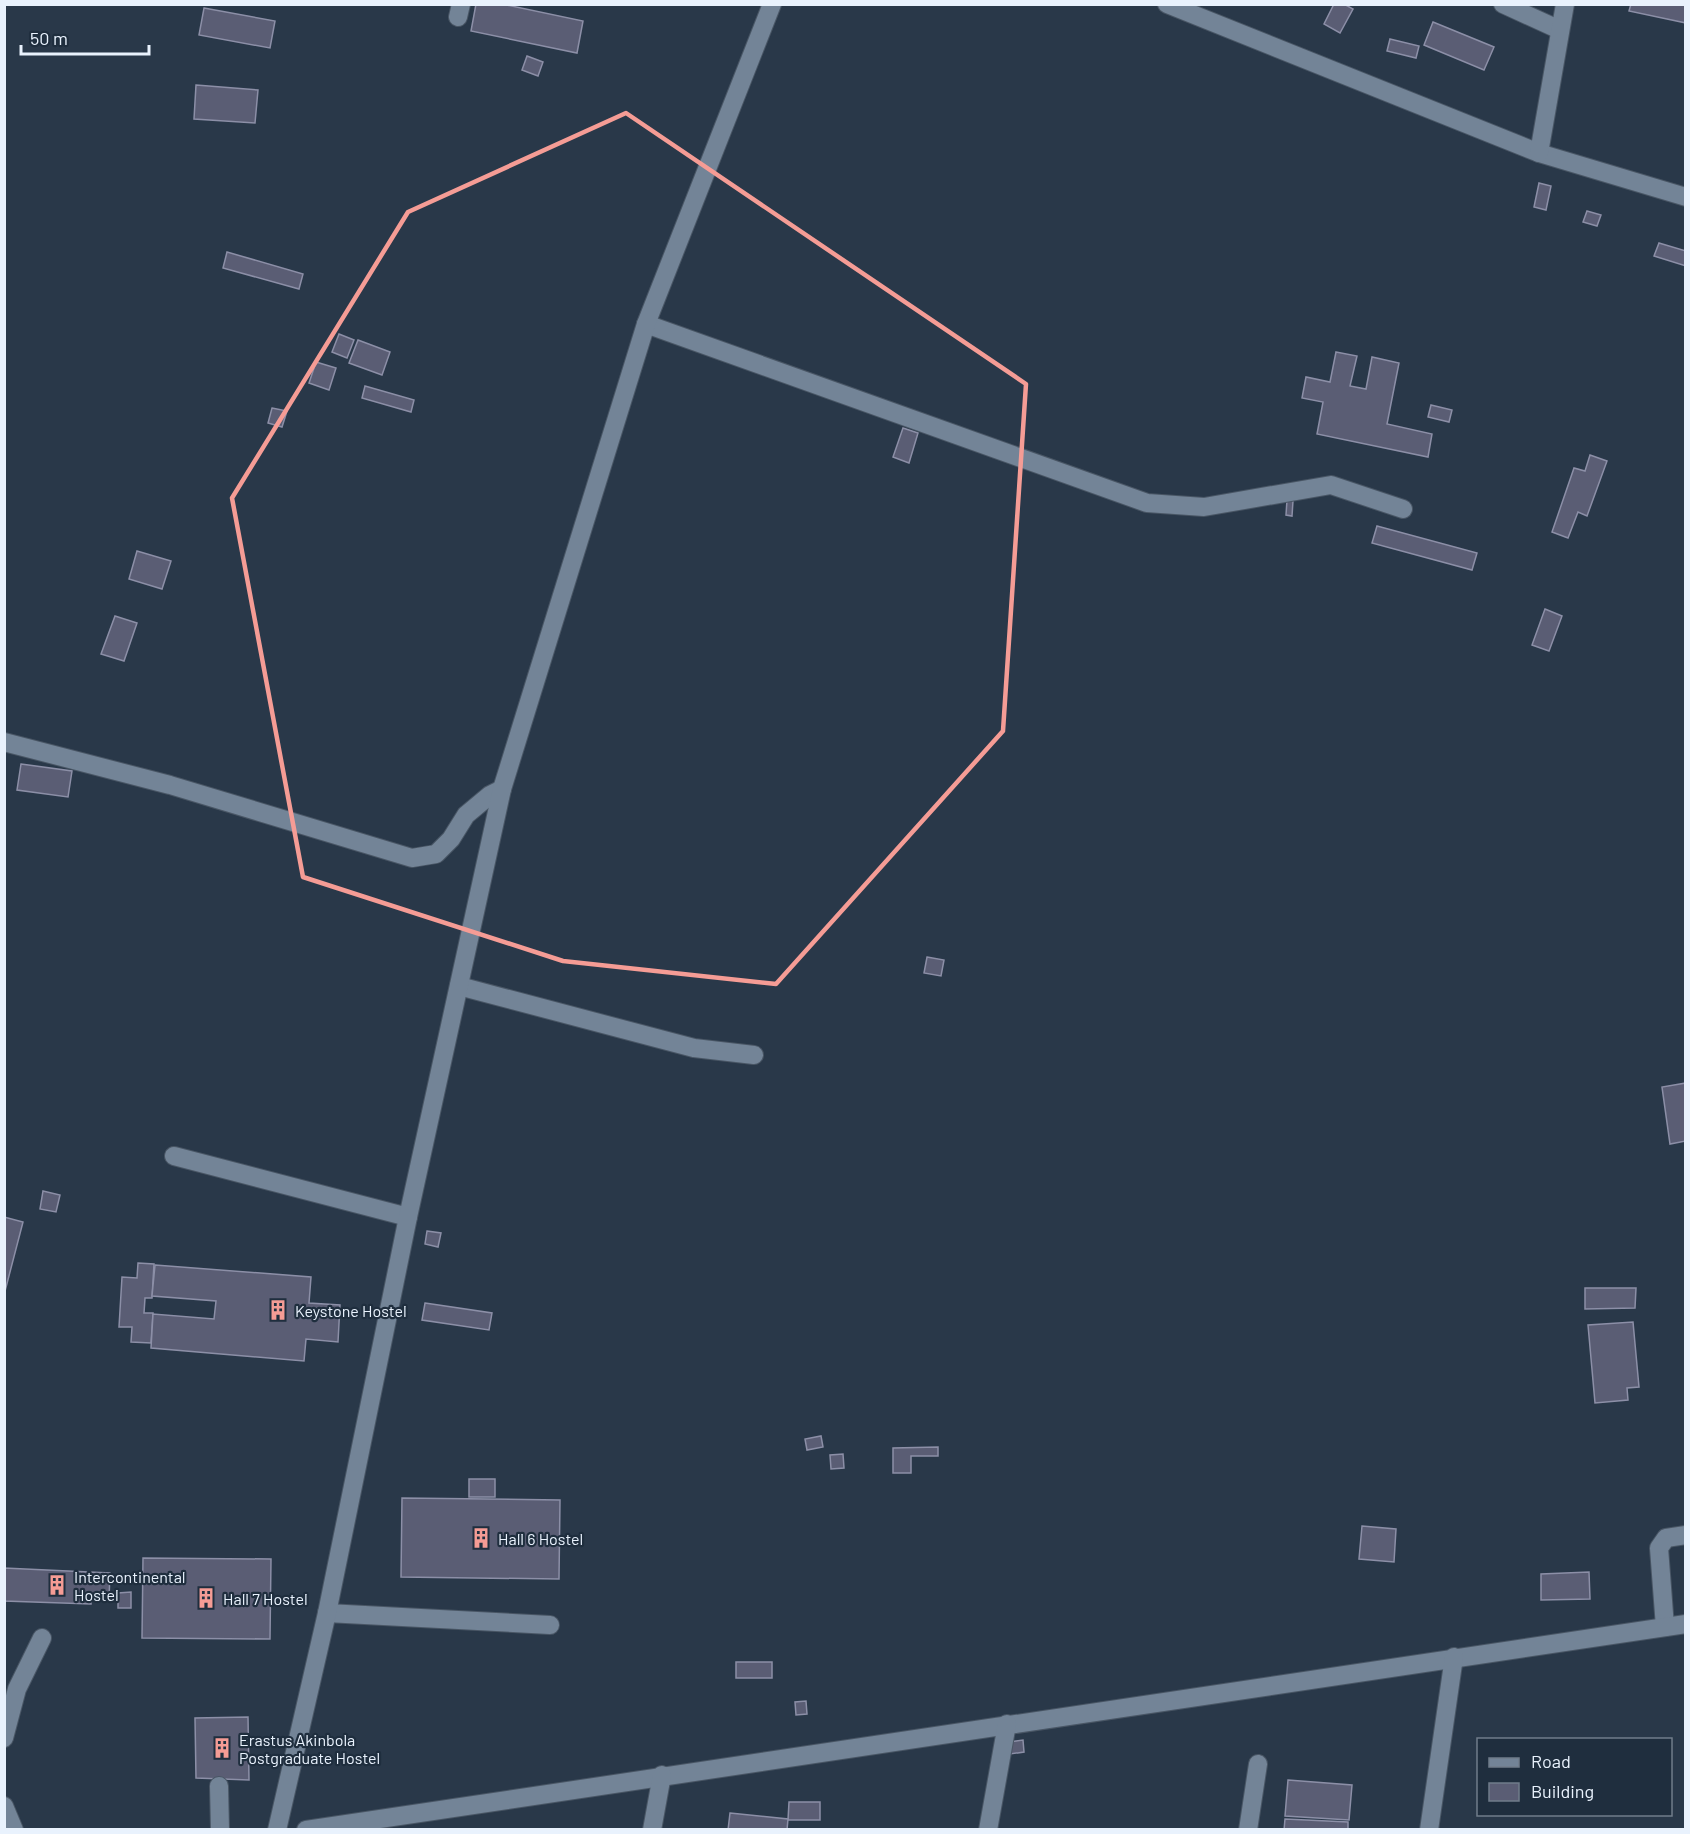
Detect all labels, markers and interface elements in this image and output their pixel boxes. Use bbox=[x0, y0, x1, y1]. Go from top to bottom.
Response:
scale bar bbox=[21, 18, 148, 56]
text: 50 m bbox=[30, 27, 68, 49]
building icon: Keystone Hostel bbox=[266, 1298, 290, 1322]
place label: Keystone Hostel bbox=[295, 1301, 407, 1320]
building icon: Hall 6 Hostel bbox=[469, 1526, 493, 1550]
place label: Hall 6 Hostel bbox=[498, 1529, 583, 1548]
place label: Intercontinental Hostel bbox=[74, 1567, 186, 1604]
building icon: Intercontinental Hostel bbox=[45, 1573, 69, 1597]
building icon: Hall 7 Hostel bbox=[194, 1586, 218, 1610]
place label: Hall 7 Hostel bbox=[223, 1589, 308, 1608]
place label: Erastus Akinbola Postgraduate Hostel bbox=[239, 1730, 380, 1767]
building icon: Erastus Akinbola Postgraduate Hostel bbox=[210, 1736, 234, 1760]
legend bbox=[1477, 1738, 1672, 1816]
text: Road bbox=[1531, 1750, 1571, 1772]
text: Building bbox=[1531, 1780, 1594, 1802]

